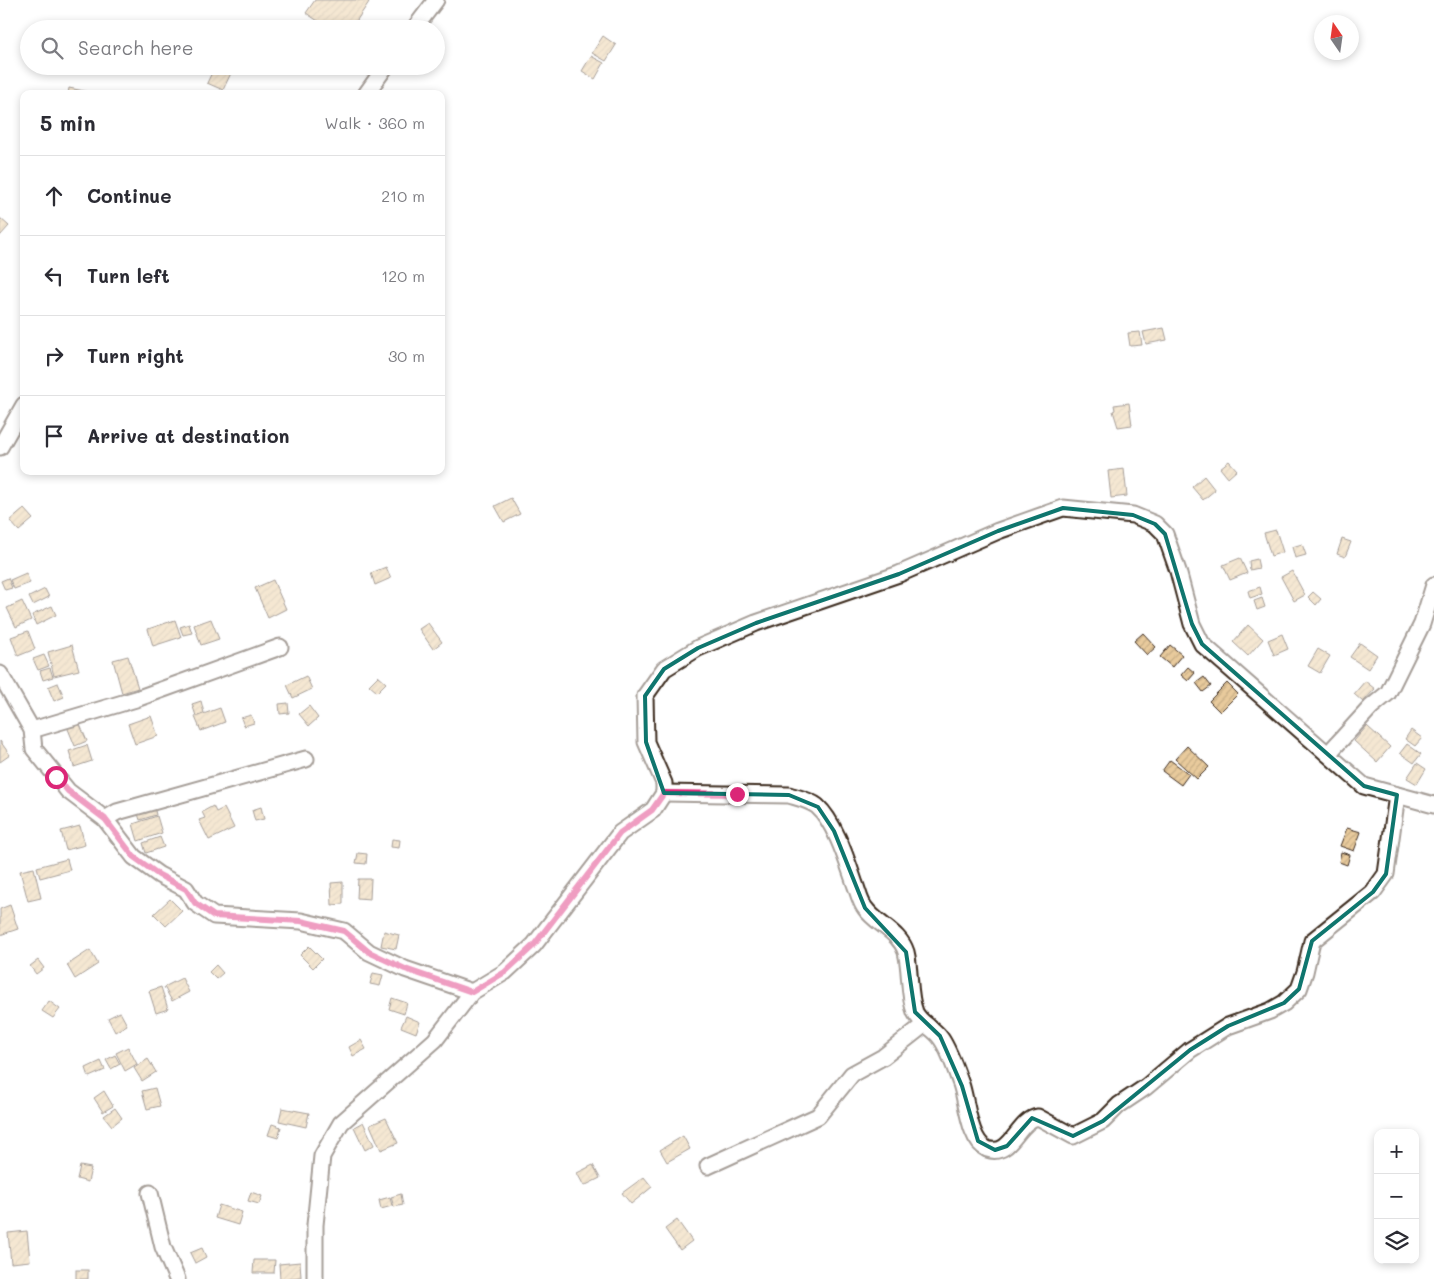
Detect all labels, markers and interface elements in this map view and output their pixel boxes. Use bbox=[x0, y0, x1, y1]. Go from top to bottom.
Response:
north arrow bbox=[1314, 15, 1359, 60]
search box bbox=[20, 20, 445, 75]
icon: search bbox=[38, 34, 66, 62]
text: Search here bbox=[78, 35, 194, 60]
text: 5 min bbox=[40, 109, 96, 136]
text: Walk · 360 m bbox=[324, 112, 425, 133]
icon: ahead bbox=[40, 182, 68, 210]
text: Continue bbox=[87, 183, 172, 208]
text: 210 m bbox=[381, 185, 425, 206]
icon: left bbox=[40, 262, 68, 290]
text: Turn left bbox=[87, 263, 170, 288]
text: 120 m bbox=[381, 265, 425, 286]
icon: right bbox=[40, 342, 68, 370]
text: Turn right bbox=[87, 343, 184, 368]
text: 30 m bbox=[388, 345, 425, 366]
icon: arrive bbox=[40, 422, 68, 450]
text: Arrive at destination bbox=[87, 423, 290, 448]
route start bbox=[45, 766, 68, 789]
route end bbox=[726, 783, 749, 806]
map controls bbox=[1374, 1129, 1419, 1264]
button: + bbox=[1374, 1129, 1419, 1174]
button: − bbox=[1374, 1174, 1419, 1219]
button: layers bbox=[1374, 1219, 1419, 1264]

